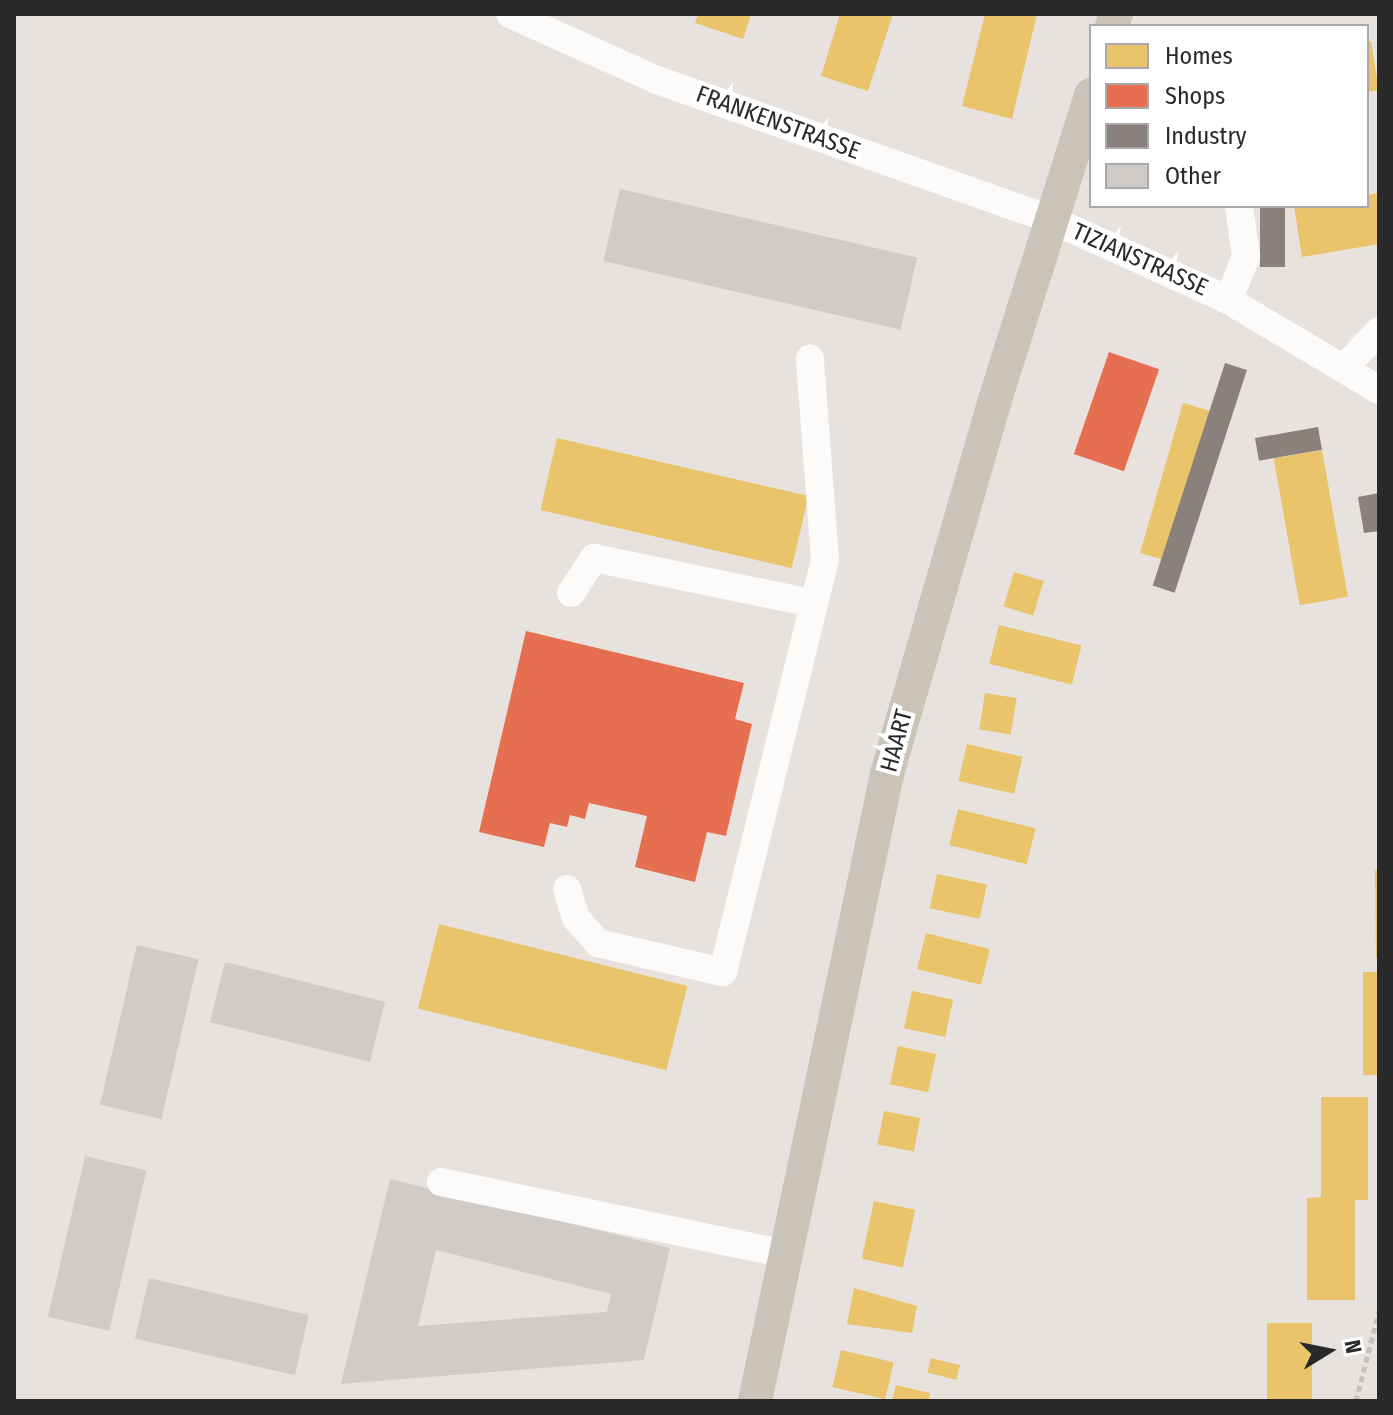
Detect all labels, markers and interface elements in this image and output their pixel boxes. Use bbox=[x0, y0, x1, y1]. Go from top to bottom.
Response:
legend bbox=[1089, 24, 1369, 208]
text: Homes bbox=[1165, 42, 1233, 70]
street label: FRANKENSTRASSE bbox=[692, 80, 864, 166]
text: Shops bbox=[1165, 82, 1225, 110]
text: Industry bbox=[1165, 122, 1247, 150]
text: Other bbox=[1165, 162, 1221, 190]
street label: TIZIANSTRASSE bbox=[1068, 217, 1212, 303]
street label: HAART bbox=[875, 707, 919, 775]
north arrow bbox=[1289, 1311, 1369, 1391]
text: N bbox=[1339, 1338, 1368, 1356]

